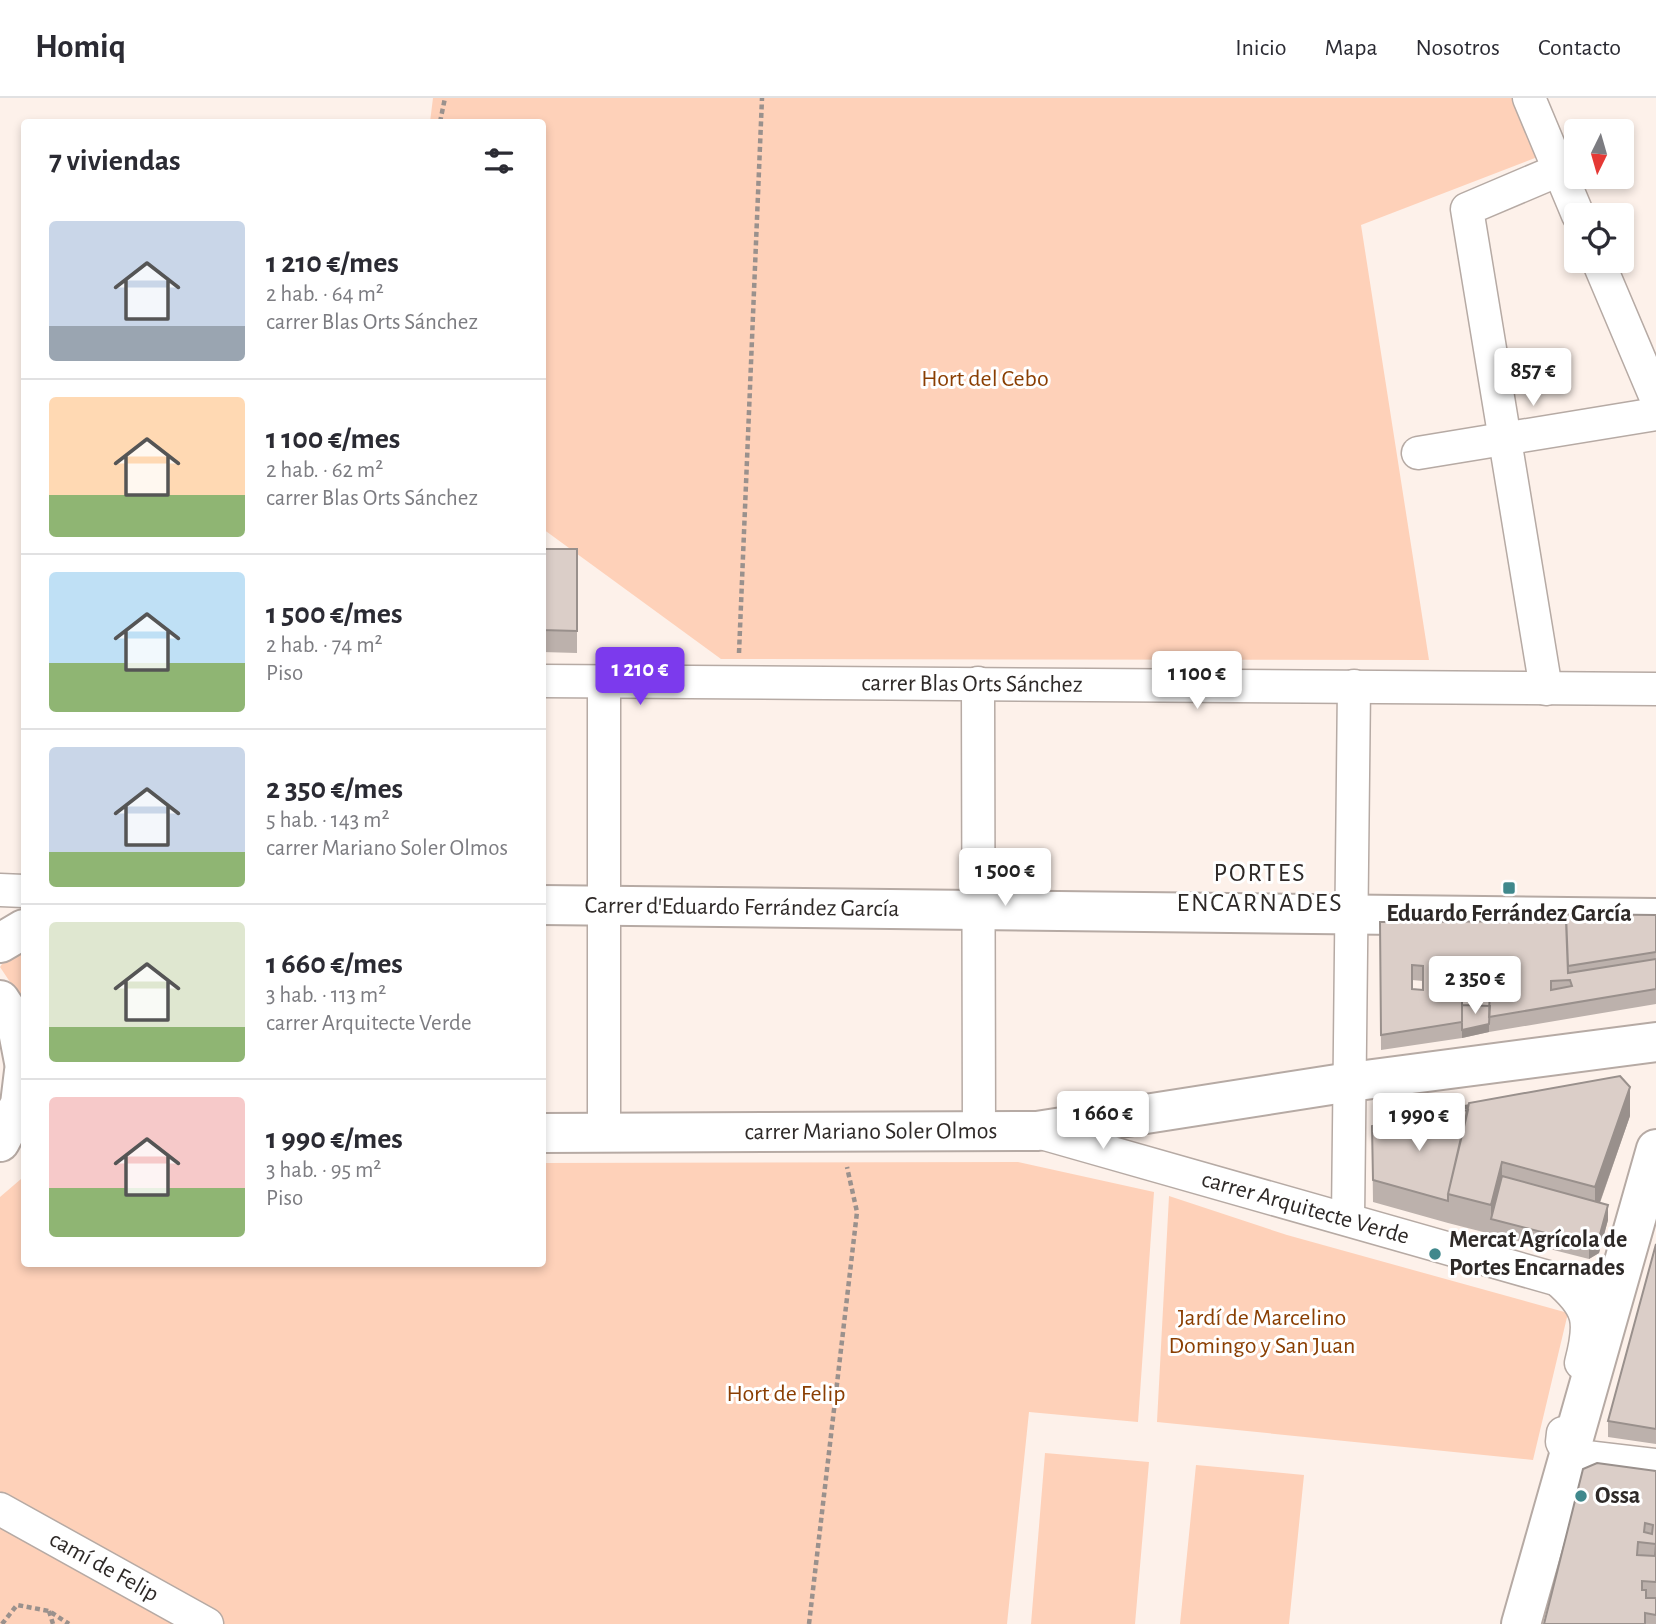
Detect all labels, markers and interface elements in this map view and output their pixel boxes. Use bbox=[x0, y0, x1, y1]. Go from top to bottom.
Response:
text: Homiq bbox=[35, 31, 126, 64]
text: Inicio bbox=[1235, 36, 1286, 60]
text: Mapa bbox=[1324, 36, 1378, 60]
text: Nosotros bbox=[1416, 36, 1500, 60]
text: Contacto bbox=[1538, 36, 1621, 60]
north arrow bbox=[1564, 119, 1634, 189]
map controls bbox=[1564, 119, 1634, 273]
icon: filters bbox=[480, 142, 518, 180]
text: 7 viviendas bbox=[49, 146, 181, 176]
button: locate bbox=[1564, 203, 1634, 273]
text: 1 210 €/mes bbox=[266, 248, 399, 278]
icon: home bbox=[105, 249, 189, 333]
text: 2 hab. · 64 m² bbox=[266, 283, 384, 306]
text: carrer Blas Orts Sánchez bbox=[266, 311, 478, 334]
pin: 857 € bbox=[1484, 348, 1582, 408]
text: 857 € bbox=[1510, 359, 1556, 382]
park label: Hort del Cebo bbox=[921, 367, 1049, 391]
text: 1 100 €/mes bbox=[266, 424, 400, 454]
icon: home bbox=[105, 425, 189, 509]
text: 2 hab. · 62 m² bbox=[266, 459, 383, 482]
text: carrer Blas Orts Sánchez bbox=[266, 487, 478, 510]
text: 1 500 €/mes bbox=[266, 599, 403, 629]
icon: home bbox=[105, 600, 189, 684]
text: 2 hab. · 74 m² bbox=[266, 634, 383, 657]
pin: 1 210 € bbox=[575, 648, 705, 707]
pin: 1 100 € bbox=[1132, 652, 1262, 711]
text: 1 210 € bbox=[611, 658, 669, 681]
text: Piso bbox=[266, 662, 303, 685]
text: 1 100 € bbox=[1168, 662, 1226, 685]
street label: carrer Blas Orts Sánchez bbox=[861, 671, 1083, 697]
text: 2 350 €/mes bbox=[266, 774, 403, 804]
icon: home bbox=[105, 775, 189, 859]
text: 5 hab. · 143 m² bbox=[266, 809, 390, 832]
text: carrer Mariano Soler Olmos bbox=[266, 837, 508, 860]
pin: 1 500 € bbox=[940, 848, 1070, 908]
text: 1 500 € bbox=[975, 859, 1035, 882]
district label: PORTES ENCARNADES bbox=[1176, 860, 1344, 916]
marker: Eduardo Ferrández García bbox=[1501, 880, 1517, 896]
street label: Carrer d'Eduardo Ferrández García bbox=[584, 893, 900, 921]
place label: Eduardo Ferrández García bbox=[1386, 902, 1632, 926]
text: 1 660 €/mes bbox=[266, 949, 403, 979]
icon: home bbox=[105, 950, 189, 1034]
pin: 2 350 € bbox=[1410, 956, 1540, 1016]
text: 2 350 € bbox=[1445, 967, 1505, 990]
text: 3 hab. · 113 m² bbox=[266, 984, 386, 1007]
text: carrer Arquitecte Verde bbox=[266, 1012, 472, 1035]
pin: 1 660 € bbox=[1038, 1091, 1168, 1151]
pin: 1 990 € bbox=[1354, 1094, 1484, 1153]
text: 1 660 € bbox=[1073, 1102, 1133, 1125]
text: 1 990 € bbox=[1389, 1104, 1449, 1127]
street label: carrer Mariano Soler Olmos bbox=[745, 1119, 997, 1144]
text: 1 990 €/mes bbox=[266, 1124, 403, 1154]
icon: home bbox=[105, 1125, 189, 1209]
text: 3 hab. · 95 m² bbox=[266, 1159, 381, 1182]
street label: carrer Arquitecte Verde bbox=[1199, 1167, 1412, 1249]
text: Piso bbox=[266, 1187, 303, 1210]
place label: Mercat Agrícola de Portes Encarnades bbox=[1449, 1228, 1627, 1280]
marker: Mercat Agrícola de Portes Encarnades bbox=[1427, 1246, 1443, 1262]
park label: Jardí de Marcelino Domingo y San Juan bbox=[1169, 1306, 1355, 1358]
park label: Hort de Felip bbox=[727, 1382, 845, 1406]
place label: Ossa bbox=[1595, 1484, 1640, 1508]
marker: Ossa bbox=[1573, 1488, 1589, 1504]
street label: camí de Felip bbox=[45, 1527, 163, 1607]

